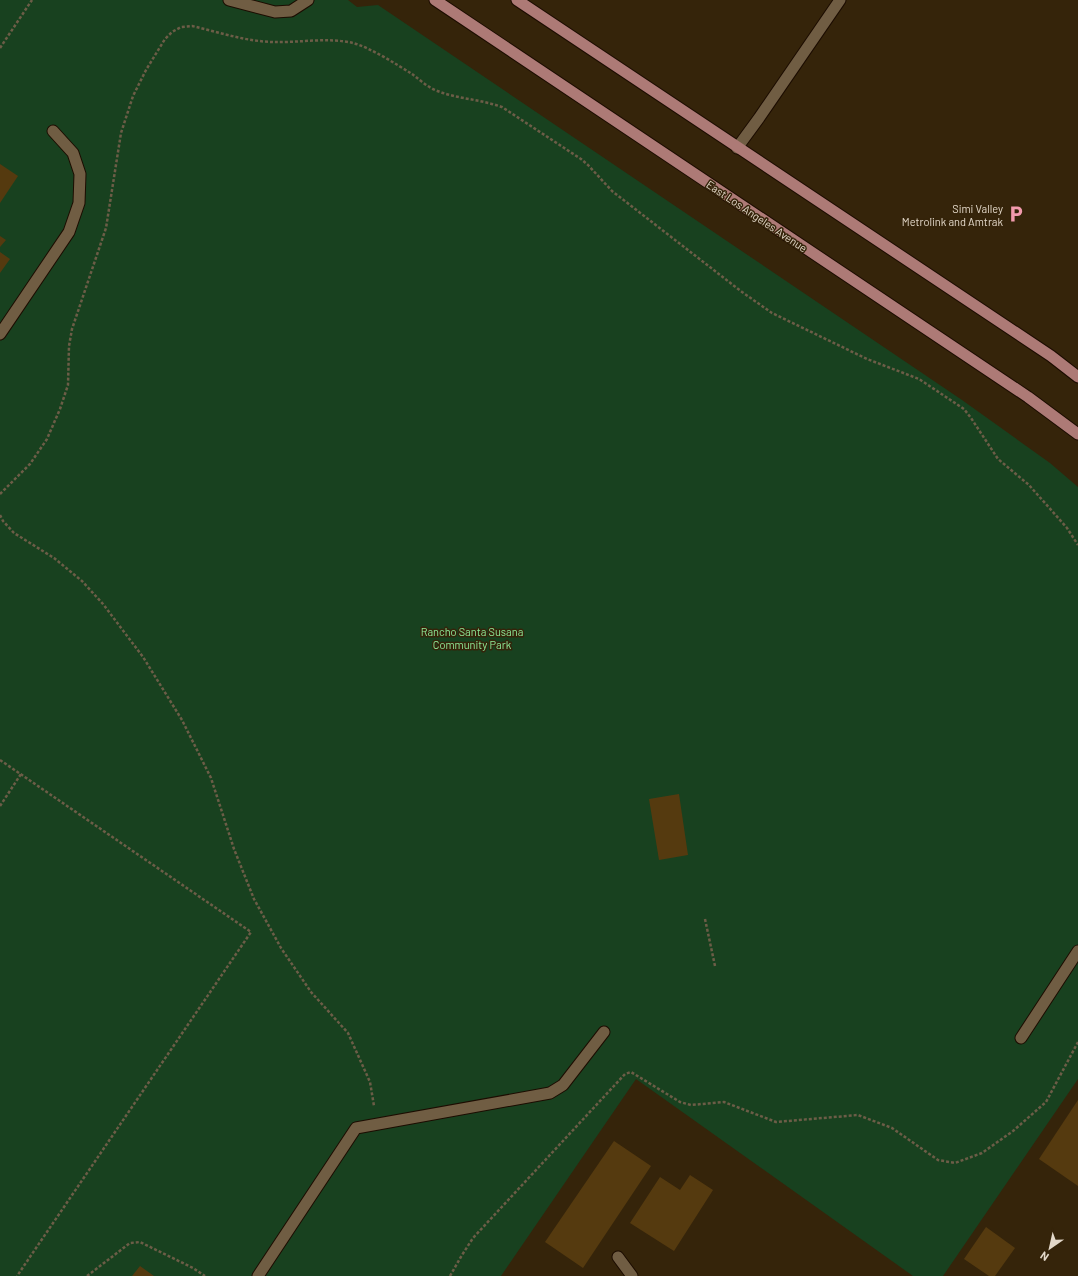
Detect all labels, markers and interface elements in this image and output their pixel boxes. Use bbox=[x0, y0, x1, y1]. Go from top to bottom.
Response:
street label: East Los Angeles Avenue bbox=[704, 177, 810, 255]
place label: Simi Valley Metrolink and Amtrak bbox=[902, 202, 1003, 228]
parking icon: Simi Valley Metrolink and Amtrak bbox=[1006, 204, 1026, 224]
park label: Rancho Santa Susana Community Park bbox=[421, 625, 523, 651]
north arrow bbox=[1030, 1228, 1070, 1268]
text: N bbox=[1037, 1249, 1051, 1264]

